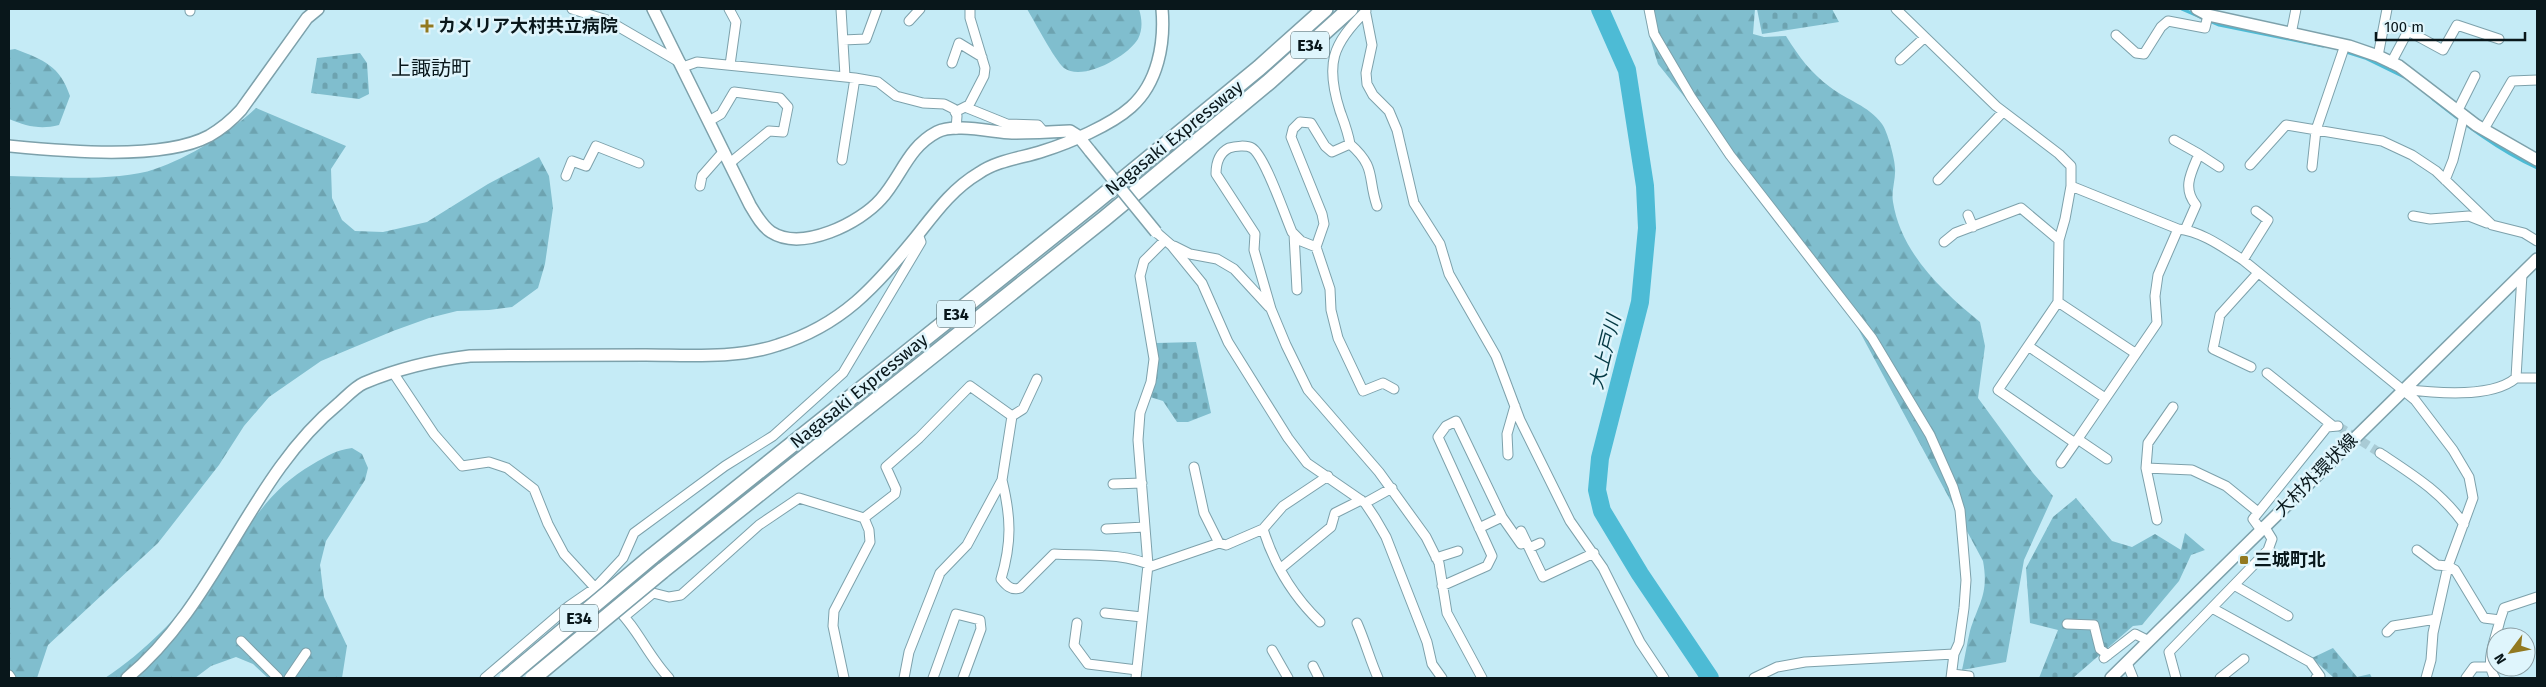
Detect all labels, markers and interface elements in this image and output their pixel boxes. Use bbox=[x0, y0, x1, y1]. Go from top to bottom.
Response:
scale bar bbox=[2376, 10, 2525, 42]
place label: カメリア大村共立病院 bbox=[438, 15, 618, 37]
text: 100 m bbox=[2384, 18, 2424, 36]
marker: カメリア大村共立病院 bbox=[420, 19, 434, 33]
road number: E34 bbox=[1291, 32, 1329, 58]
district label: 上諏訪町 bbox=[391, 56, 471, 80]
street label: Nagasaki Expressway bbox=[1101, 76, 1247, 200]
road number: E34 bbox=[937, 300, 975, 328]
water label: 大上戸川 bbox=[1585, 310, 1626, 392]
street label: Nagasaki Expressway bbox=[786, 329, 932, 453]
street label: 大村外環状線 bbox=[2270, 429, 2362, 521]
place label: 三城町北 bbox=[2254, 549, 2326, 571]
marker: 三城町北 bbox=[2238, 554, 2250, 566]
road number: E34 bbox=[560, 604, 598, 632]
north arrow bbox=[2486, 627, 2536, 677]
text: N bbox=[2491, 650, 2510, 667]

